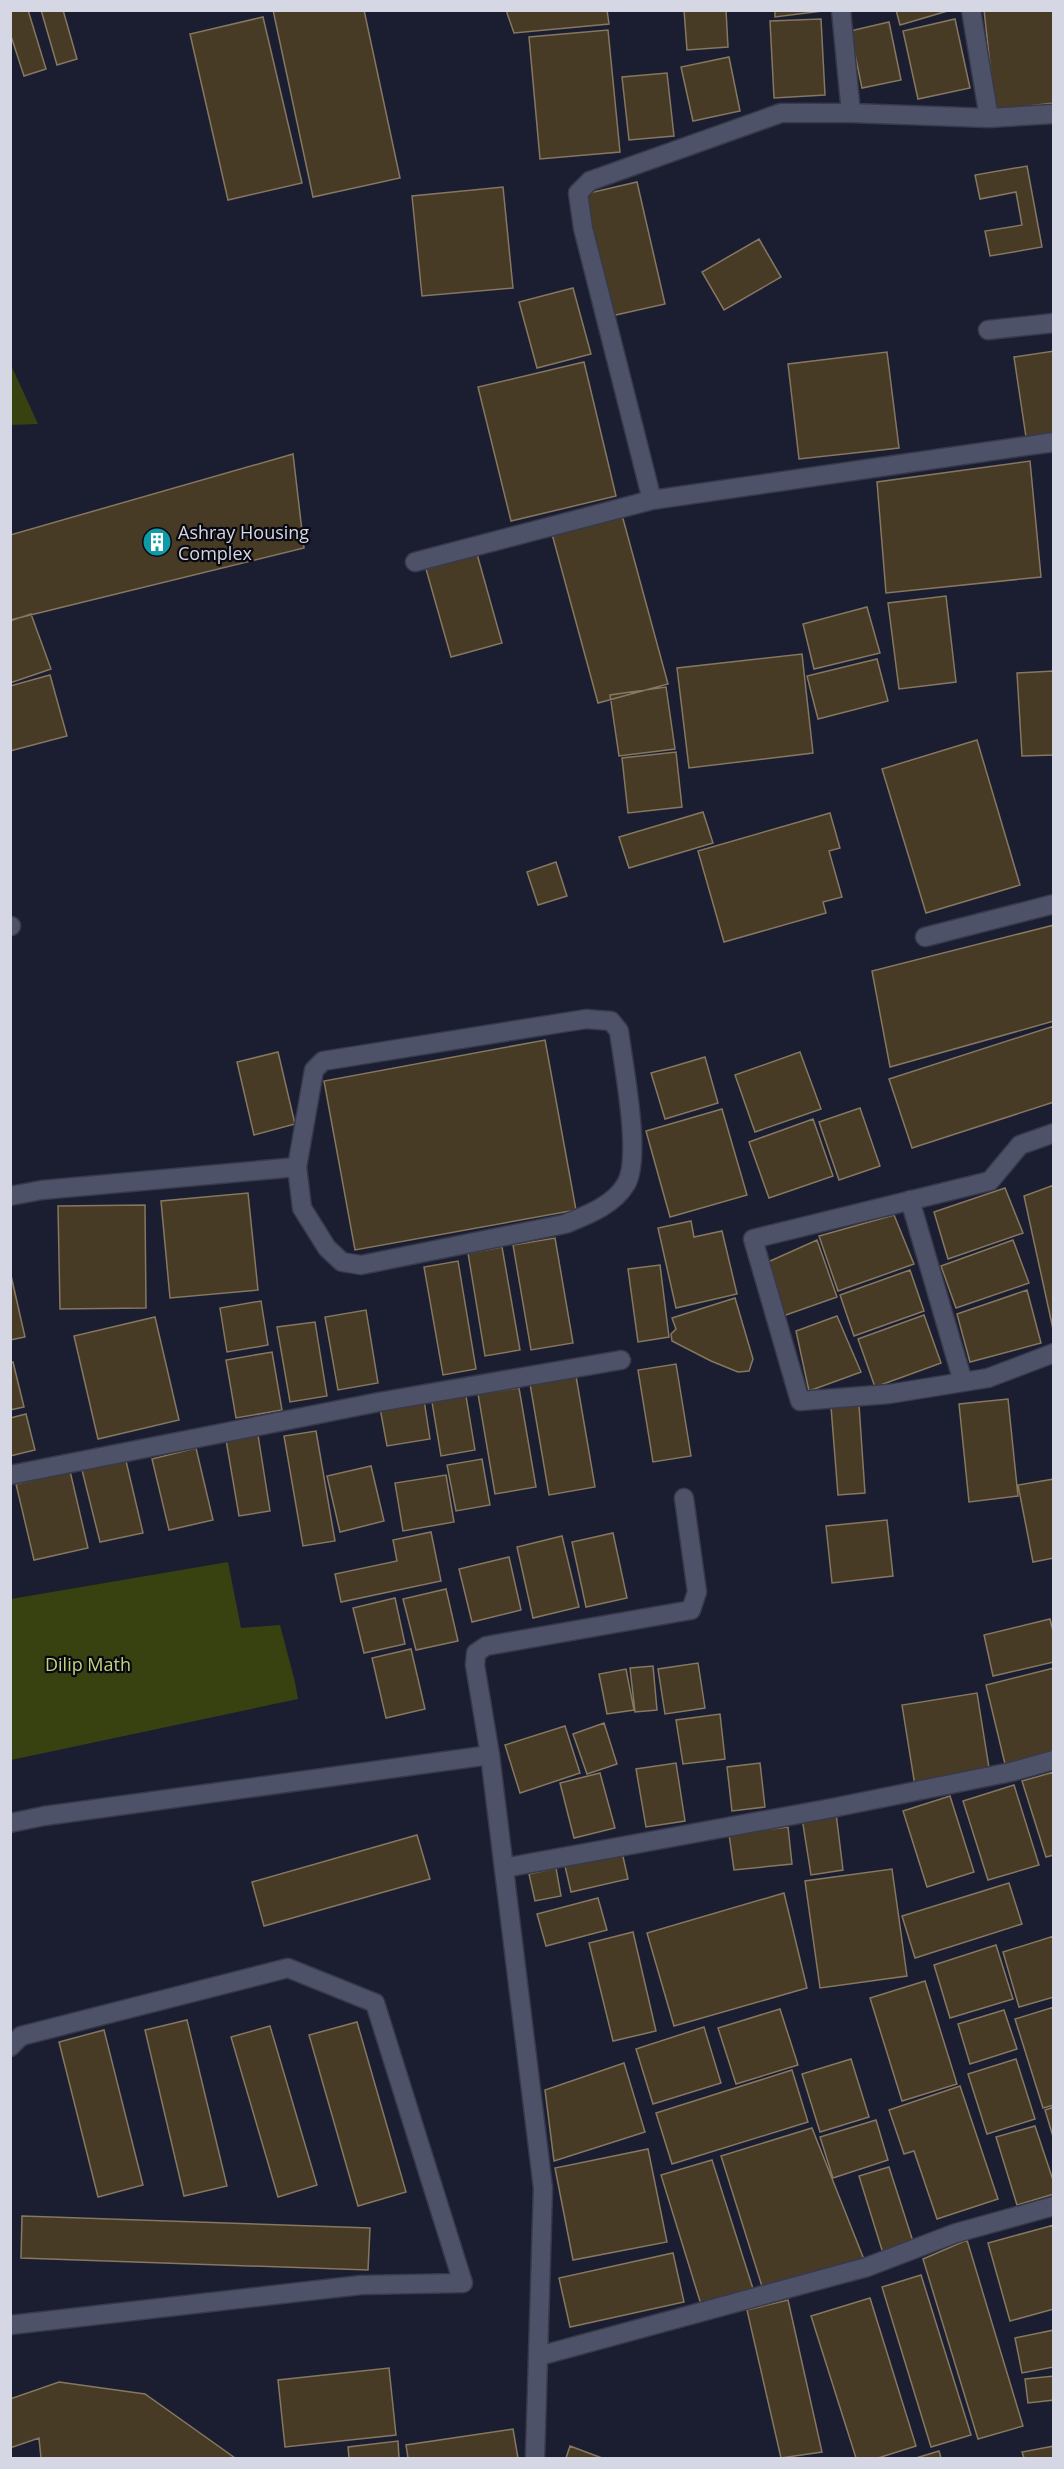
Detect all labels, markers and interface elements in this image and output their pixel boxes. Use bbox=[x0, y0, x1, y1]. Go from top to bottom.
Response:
place label: Ashray Housing Complex bbox=[178, 520, 309, 565]
building icon: Ashray Housing Complex bbox=[141, 526, 173, 558]
park label: Dilip Math bbox=[45, 1652, 131, 1676]

